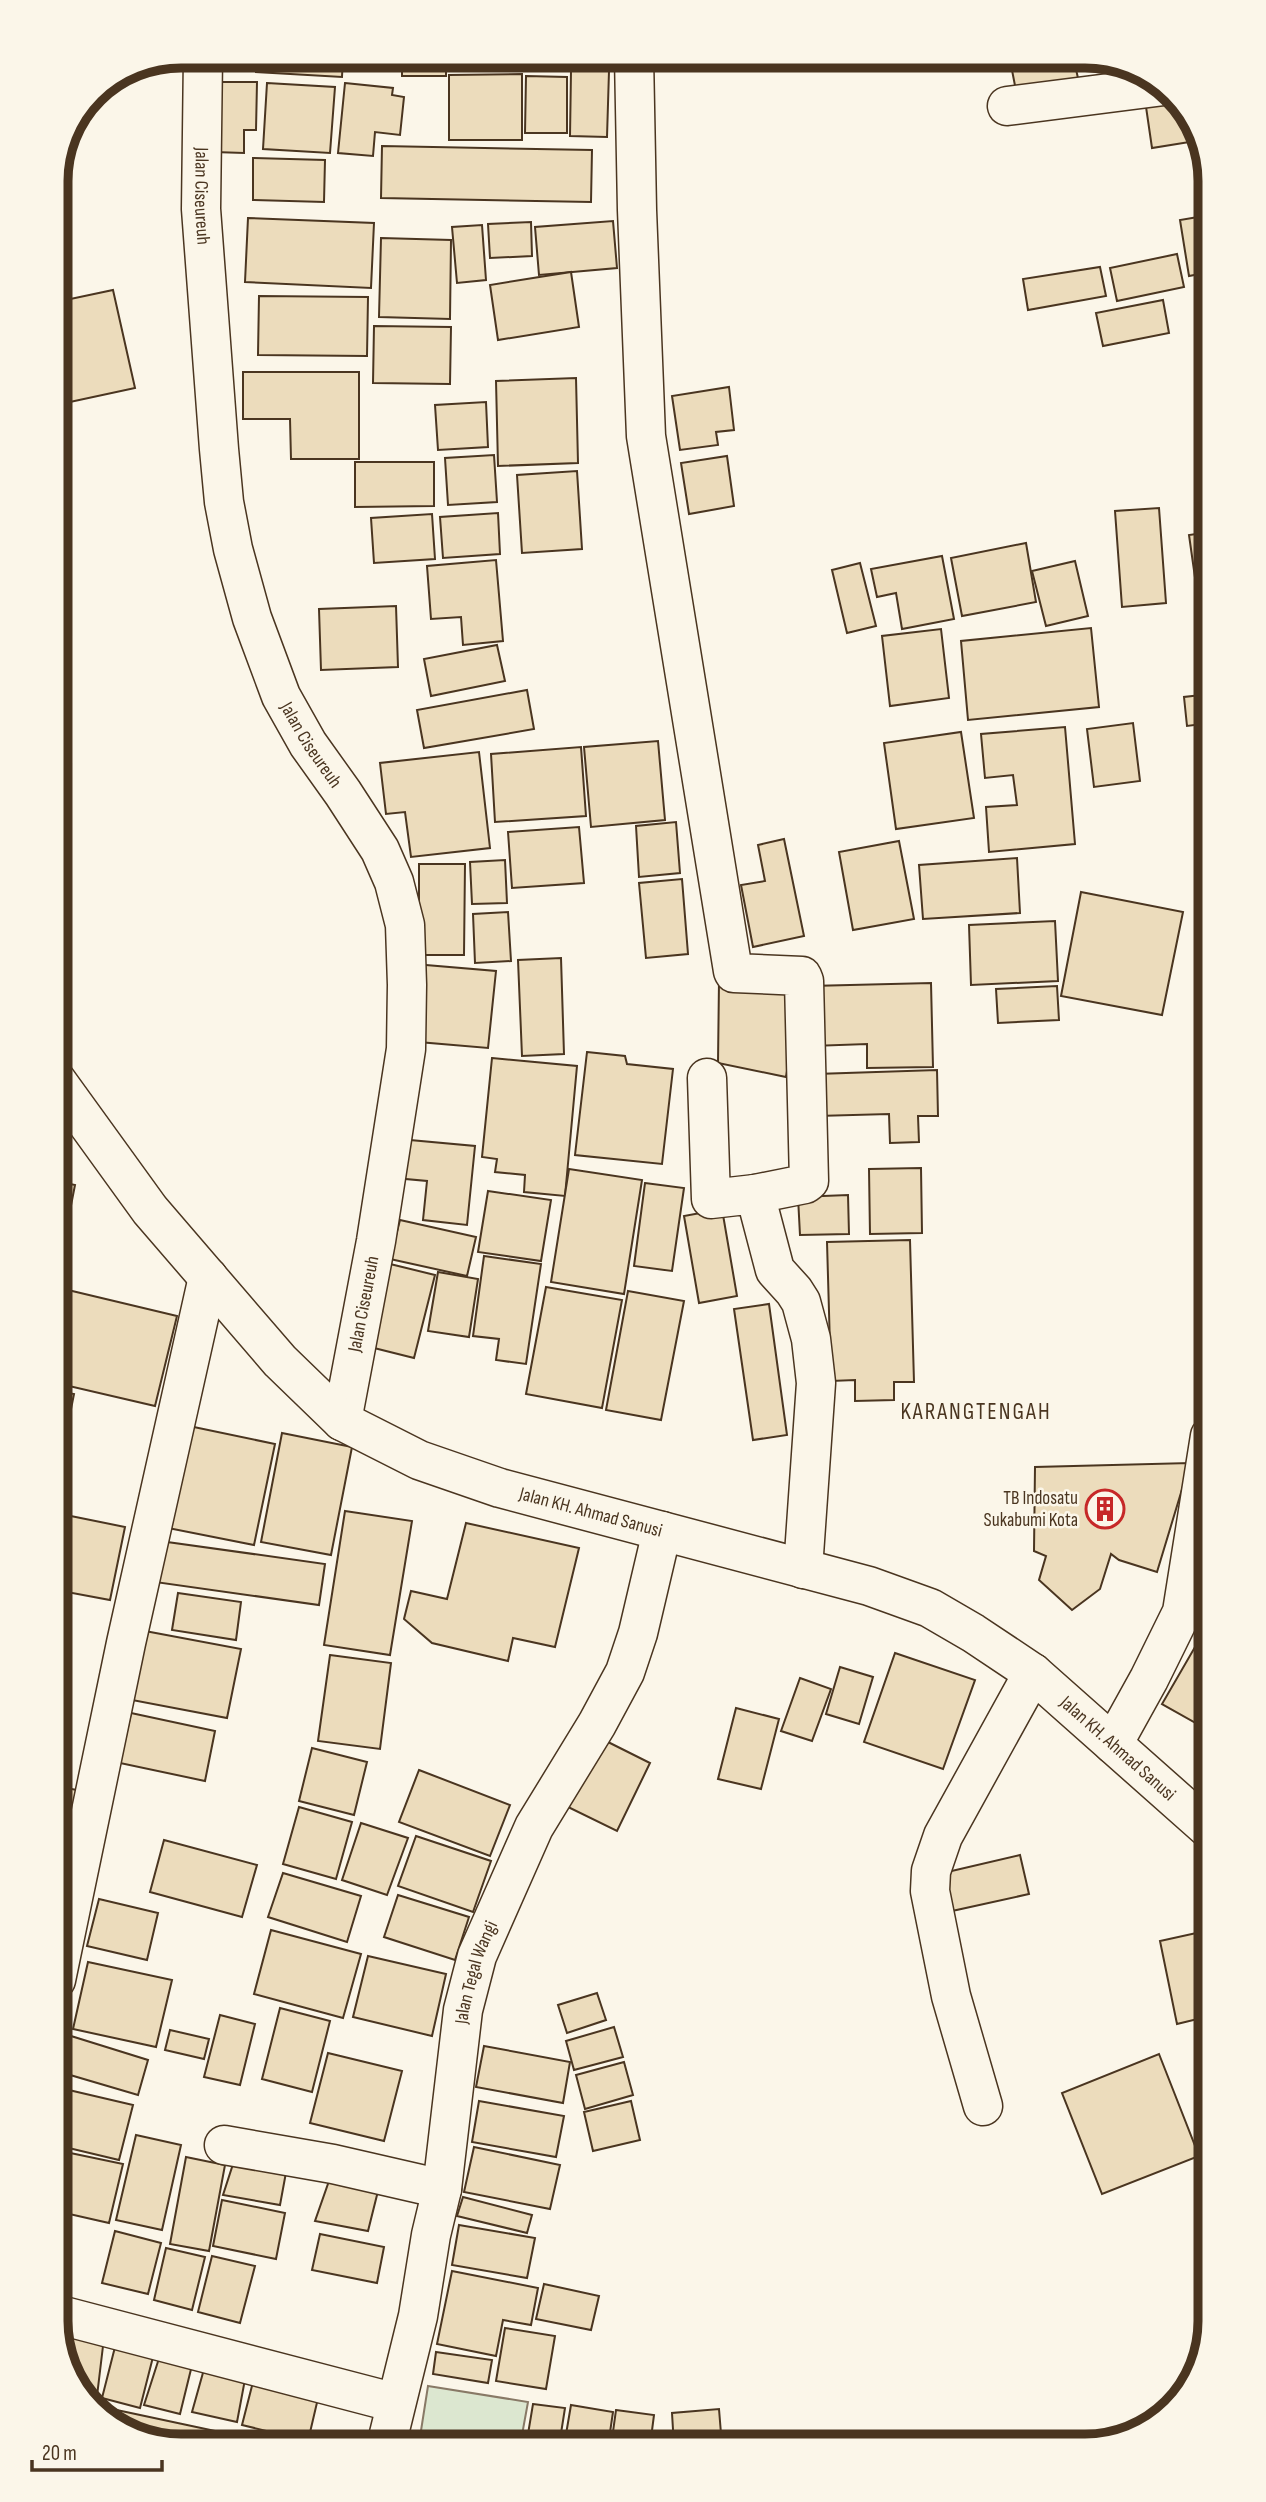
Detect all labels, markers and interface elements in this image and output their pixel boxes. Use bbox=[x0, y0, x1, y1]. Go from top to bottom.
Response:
street label: Jalan Ciseureuh bbox=[189, 146, 215, 245]
street label: Jalan Ciseureuh bbox=[275, 697, 347, 792]
street label: Jalan Ciseureuh bbox=[343, 1254, 385, 1355]
district label: KARANGTENGAH bbox=[900, 1398, 1052, 1426]
street label: Jalan KH. Ahmad Sanusi bbox=[516, 1482, 665, 1542]
place label: TB Indosatu Sukabumi Kota bbox=[984, 1487, 1078, 1532]
building icon: TB Indosatu Sukabumi Kota bbox=[1084, 1488, 1126, 1530]
street label: Jalan KH. Ahmad Sanusi bbox=[1055, 1690, 1181, 1806]
street label: Jalan Tegal Wangi bbox=[450, 1917, 503, 2026]
scale bar bbox=[32, 2428, 161, 2472]
text: 20 m bbox=[42, 2441, 77, 2466]

